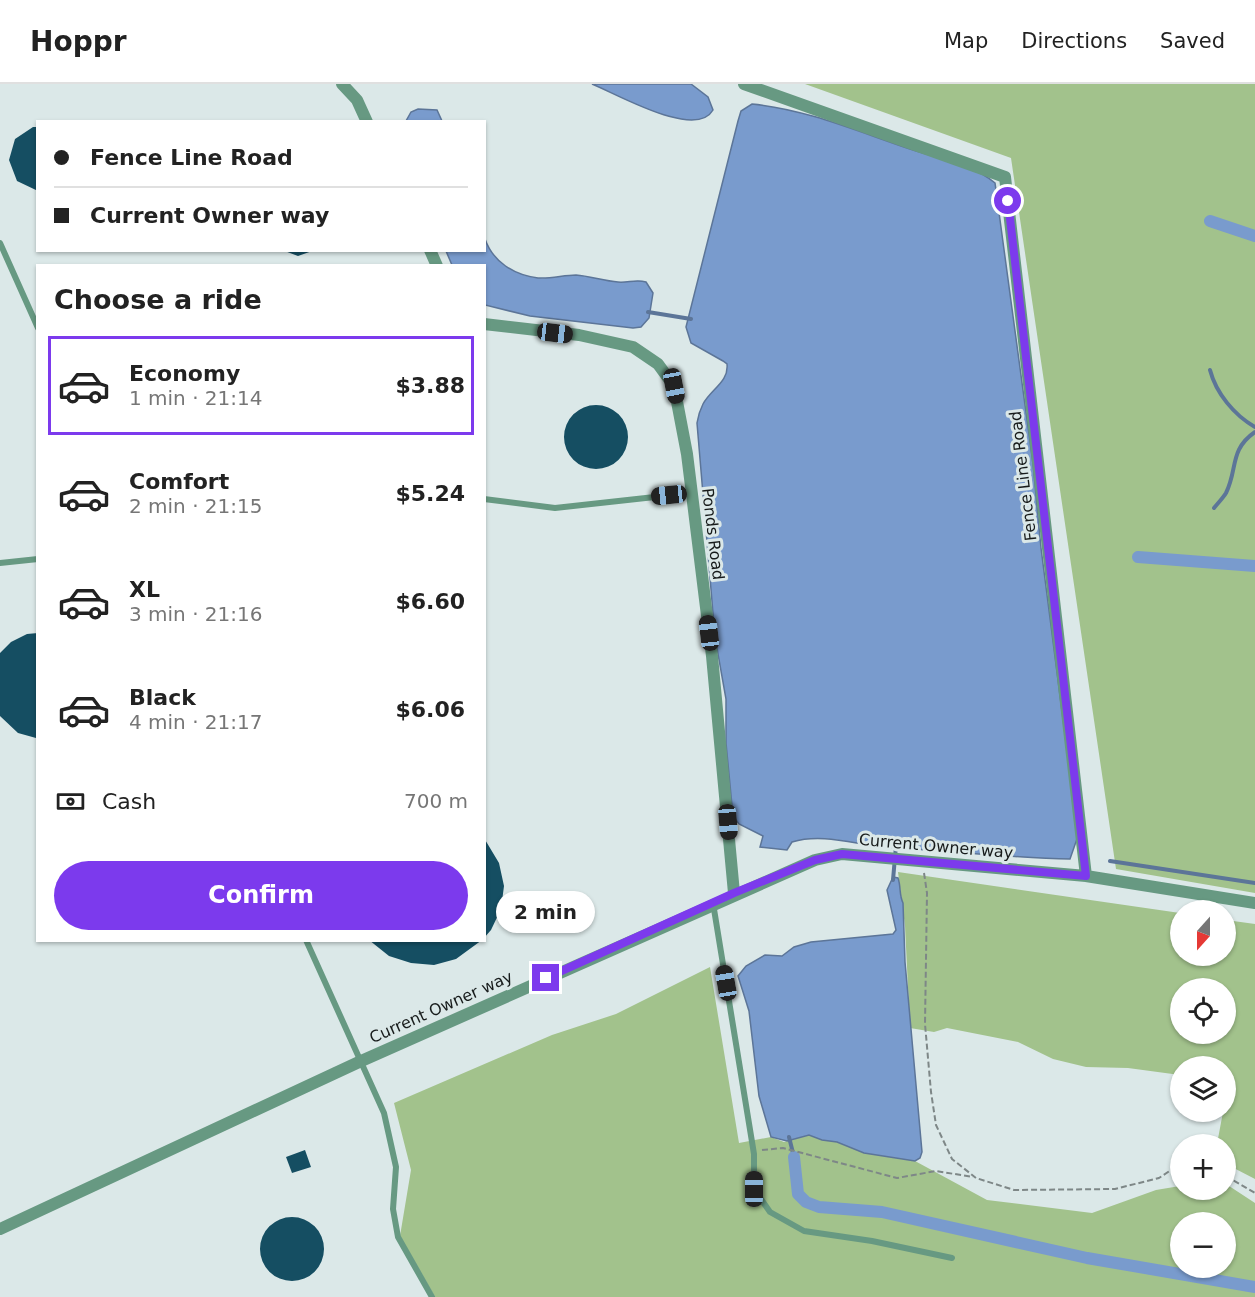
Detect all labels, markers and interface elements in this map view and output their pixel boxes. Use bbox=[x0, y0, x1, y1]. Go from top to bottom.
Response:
text: Hoppr bbox=[30, 25, 127, 58]
text: Map bbox=[944, 29, 988, 53]
text: Directions bbox=[1021, 29, 1127, 53]
text: Saved bbox=[1160, 29, 1225, 53]
text: Fence Line Road bbox=[90, 145, 293, 170]
route start bbox=[994, 187, 1021, 214]
text: Current Owner way bbox=[90, 203, 329, 228]
text: Choose a ride bbox=[54, 284, 262, 315]
car bbox=[536, 322, 574, 344]
icon: car bbox=[57, 359, 111, 413]
text: Economy bbox=[129, 361, 240, 386]
car bbox=[662, 367, 686, 405]
text: $3.88 bbox=[395, 373, 465, 398]
text: 1 min · 21:14 bbox=[129, 386, 263, 410]
street label: Fence Line Road bbox=[1006, 410, 1040, 542]
icon: car bbox=[57, 467, 111, 521]
text: Comfort bbox=[129, 469, 229, 494]
text: $5.24 bbox=[395, 481, 465, 506]
car bbox=[650, 484, 688, 506]
street label: Ponds Road bbox=[698, 487, 728, 581]
text: 2 min · 21:15 bbox=[129, 494, 263, 518]
icon: car bbox=[57, 575, 111, 629]
text: XL bbox=[129, 577, 160, 602]
text: $6.60 bbox=[395, 589, 465, 614]
text: 3 min · 21:16 bbox=[129, 602, 263, 626]
car bbox=[698, 614, 720, 652]
icon: car bbox=[57, 683, 111, 737]
text: Black bbox=[129, 685, 196, 710]
text: $6.06 bbox=[395, 697, 465, 722]
text: 4 min · 21:17 bbox=[129, 710, 263, 734]
icon: cash bbox=[54, 785, 87, 818]
text: Cash bbox=[102, 789, 156, 814]
text: 700 m bbox=[404, 789, 468, 813]
car bbox=[717, 803, 739, 841]
street label: Current Owner way bbox=[858, 830, 1014, 862]
button: Confirm bbox=[54, 861, 468, 930]
callout: 2 min bbox=[496, 891, 596, 933]
text: 2 min bbox=[514, 900, 577, 924]
north arrow bbox=[1170, 900, 1236, 966]
map controls bbox=[1170, 900, 1236, 1278]
route end bbox=[532, 964, 559, 991]
car bbox=[714, 964, 738, 1002]
street label: Current Owner way bbox=[366, 967, 516, 1047]
button: locate bbox=[1170, 978, 1236, 1044]
button: layers bbox=[1170, 1056, 1236, 1122]
button: + bbox=[1170, 1134, 1236, 1200]
car bbox=[745, 1171, 763, 1207]
button: − bbox=[1170, 1212, 1236, 1278]

